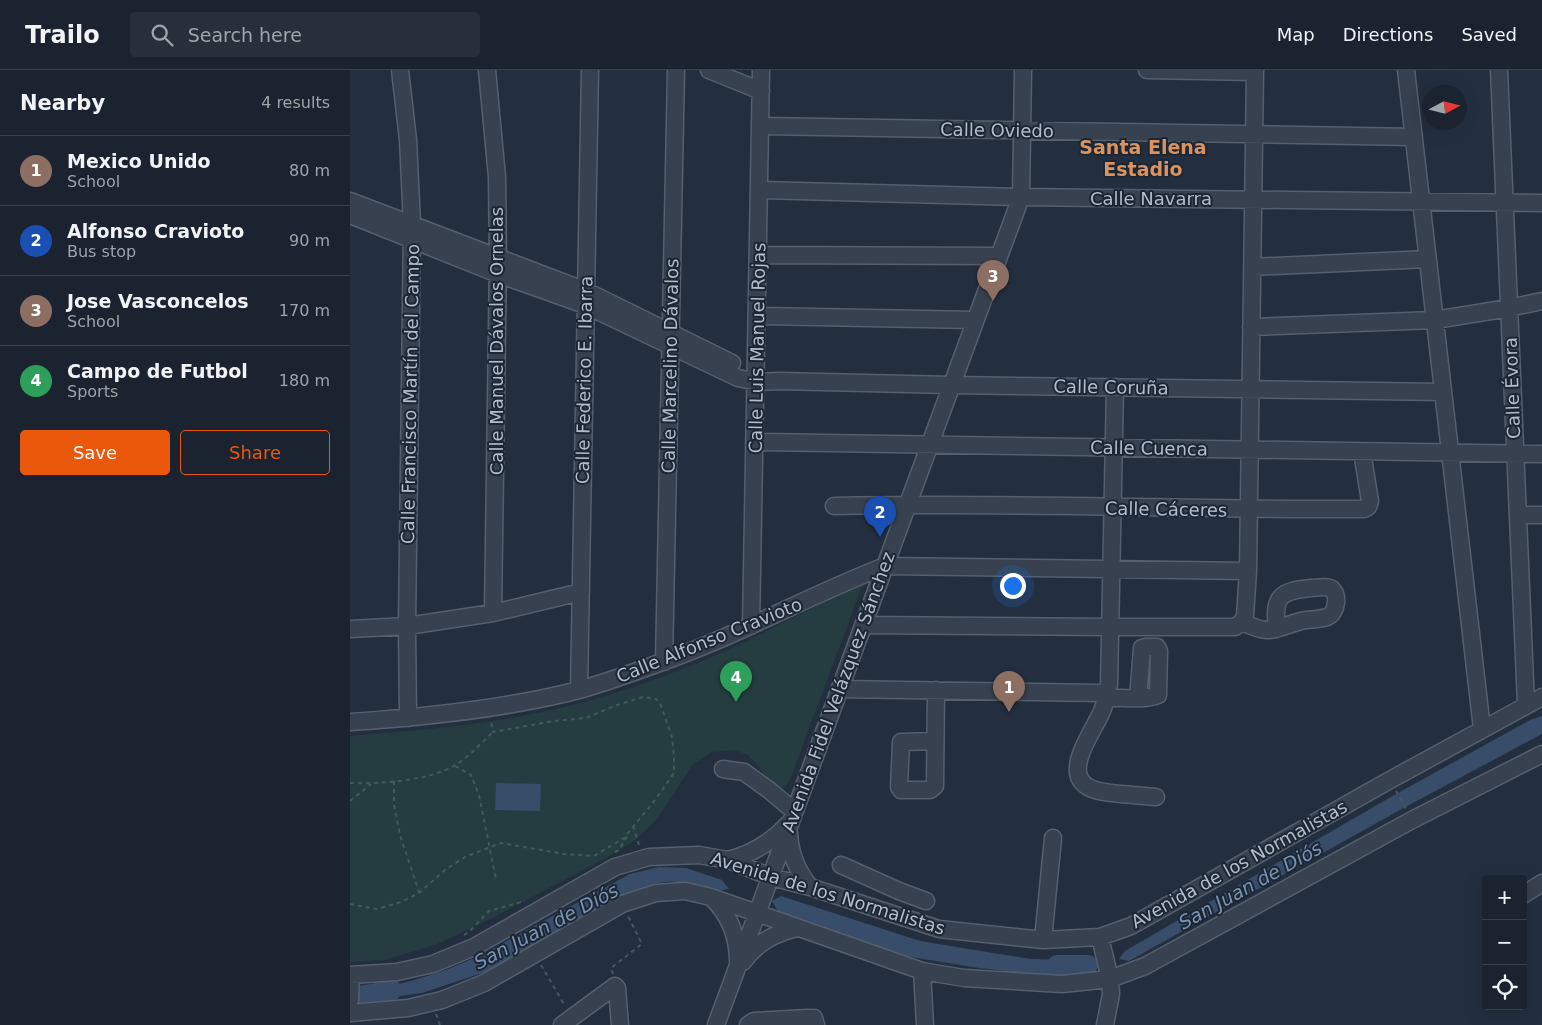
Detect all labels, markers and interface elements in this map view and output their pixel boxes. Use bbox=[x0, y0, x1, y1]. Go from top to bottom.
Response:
search box bbox=[130, 12, 480, 57]
text: Trailo bbox=[25, 21, 100, 49]
icon: search bbox=[148, 21, 176, 49]
text: Search here bbox=[188, 24, 302, 46]
text: Map bbox=[1277, 24, 1315, 45]
text: Directions bbox=[1343, 24, 1433, 45]
text: Saved bbox=[1461, 24, 1517, 45]
north arrow bbox=[1422, 85, 1467, 130]
text: Nearby bbox=[20, 91, 105, 115]
text: 4 results bbox=[261, 93, 330, 112]
street label: Calle Oviedo bbox=[940, 119, 1054, 141]
district label: Santa Elena Estadio bbox=[1079, 136, 1207, 180]
text: Mexico Unido bbox=[67, 150, 211, 172]
text: 1 bbox=[30, 161, 42, 180]
text: 80 m bbox=[289, 161, 330, 180]
text: School bbox=[67, 172, 120, 191]
street label: Calle Navarra bbox=[1090, 188, 1212, 209]
street label: Calle Manuel Dávalos Ornelas bbox=[486, 207, 507, 475]
text: Alfonso Cravioto bbox=[67, 220, 244, 242]
text: 2 bbox=[30, 231, 42, 250]
text: 90 m bbox=[289, 231, 330, 250]
text: Bus stop bbox=[67, 242, 136, 261]
street label: Calle Luis Manuel Rojas bbox=[745, 242, 769, 454]
street label: Calle Francisco Martín del Campo bbox=[397, 244, 423, 544]
street label: Calle Marcelino Dávalos bbox=[658, 258, 682, 474]
pin: 3 bbox=[977, 260, 1009, 301]
street label: Calle Federico E. Ibarra bbox=[572, 276, 596, 484]
text: Jose Vasconcelos bbox=[67, 290, 249, 312]
text: 3 bbox=[30, 301, 42, 320]
text: 170 m bbox=[279, 301, 330, 320]
text: School bbox=[67, 312, 120, 331]
street label: Calle Évora bbox=[1500, 337, 1524, 439]
text: Campo de Futbol bbox=[67, 360, 248, 382]
text: 4 bbox=[30, 371, 42, 390]
text: 180 m bbox=[279, 371, 330, 390]
street label: Calle Coruña bbox=[1053, 375, 1169, 399]
text: Sports bbox=[67, 382, 118, 401]
button: Save bbox=[20, 430, 170, 475]
button: Share bbox=[180, 430, 330, 475]
street label: Calle Cuenca bbox=[1090, 436, 1208, 460]
pin: 2 bbox=[864, 496, 896, 537]
street label: Calle Cáceres bbox=[1105, 497, 1227, 521]
street label: Avenida Fidel Velázquez Sánchez bbox=[777, 549, 899, 835]
your location bbox=[1000, 573, 1026, 599]
street label: Calle Alfonso Cravioto bbox=[613, 593, 805, 687]
pin: 4 bbox=[720, 661, 752, 702]
pin: 1 bbox=[993, 671, 1025, 712]
street label: Avenida de los Normalistas bbox=[1127, 796, 1351, 932]
water label: San Juan de Diós bbox=[1175, 836, 1326, 934]
street label: Avenida de los Normalistas bbox=[708, 847, 948, 939]
map controls bbox=[1482, 875, 1527, 1010]
button: + bbox=[1482, 875, 1527, 920]
water label: San Juan de Diós bbox=[470, 879, 622, 973]
button: − bbox=[1482, 920, 1527, 965]
button: locate bbox=[1482, 965, 1527, 1010]

